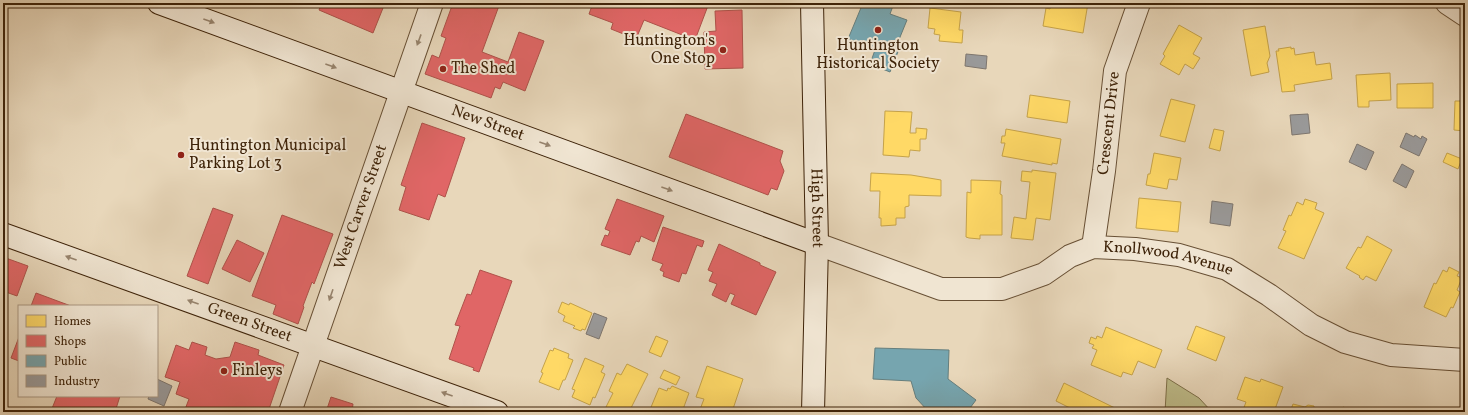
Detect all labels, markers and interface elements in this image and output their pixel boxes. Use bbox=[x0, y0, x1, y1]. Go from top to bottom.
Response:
one-way arrow bbox=[203, 19, 215, 25]
marker: Huntington Historical Society bbox=[873, 25, 883, 35]
place label: Huntington's One Stop bbox=[623, 30, 715, 70]
one-way arrow bbox=[416, 34, 422, 46]
place label: Huntington Historical Society bbox=[816, 35, 940, 75]
marker: Huntington's One Stop bbox=[718, 45, 728, 55]
place label: The Shed bbox=[451, 58, 515, 80]
one-way arrow bbox=[325, 63, 337, 69]
marker: The Shed bbox=[438, 64, 448, 74]
street label: Crescent Drive bbox=[1093, 70, 1126, 176]
street label: New Street bbox=[448, 100, 528, 147]
place label: Huntington Municipal Parking Lot 3 bbox=[189, 135, 347, 175]
street label: West Carver Street bbox=[329, 141, 393, 272]
one-way arrow bbox=[539, 142, 551, 148]
marker: Huntington Municipal Parking Lot 3 bbox=[176, 150, 186, 160]
street label: High Street bbox=[804, 168, 828, 248]
one-way arrow bbox=[661, 187, 673, 193]
street label: Knollwood Avenue bbox=[1103, 236, 1238, 281]
one-way arrow bbox=[64, 255, 76, 261]
one-way arrow bbox=[328, 289, 334, 301]
street label: Green Street bbox=[204, 297, 295, 348]
one-way arrow bbox=[186, 299, 198, 305]
legend bbox=[18, 305, 158, 397]
text: Homes bbox=[54, 314, 91, 330]
text: Shops bbox=[54, 334, 86, 350]
text: Public bbox=[54, 354, 87, 370]
place label: Finleys bbox=[232, 360, 283, 382]
marker: Finleys bbox=[219, 366, 229, 376]
text: Industry bbox=[54, 374, 100, 390]
one-way arrow bbox=[440, 391, 452, 397]

